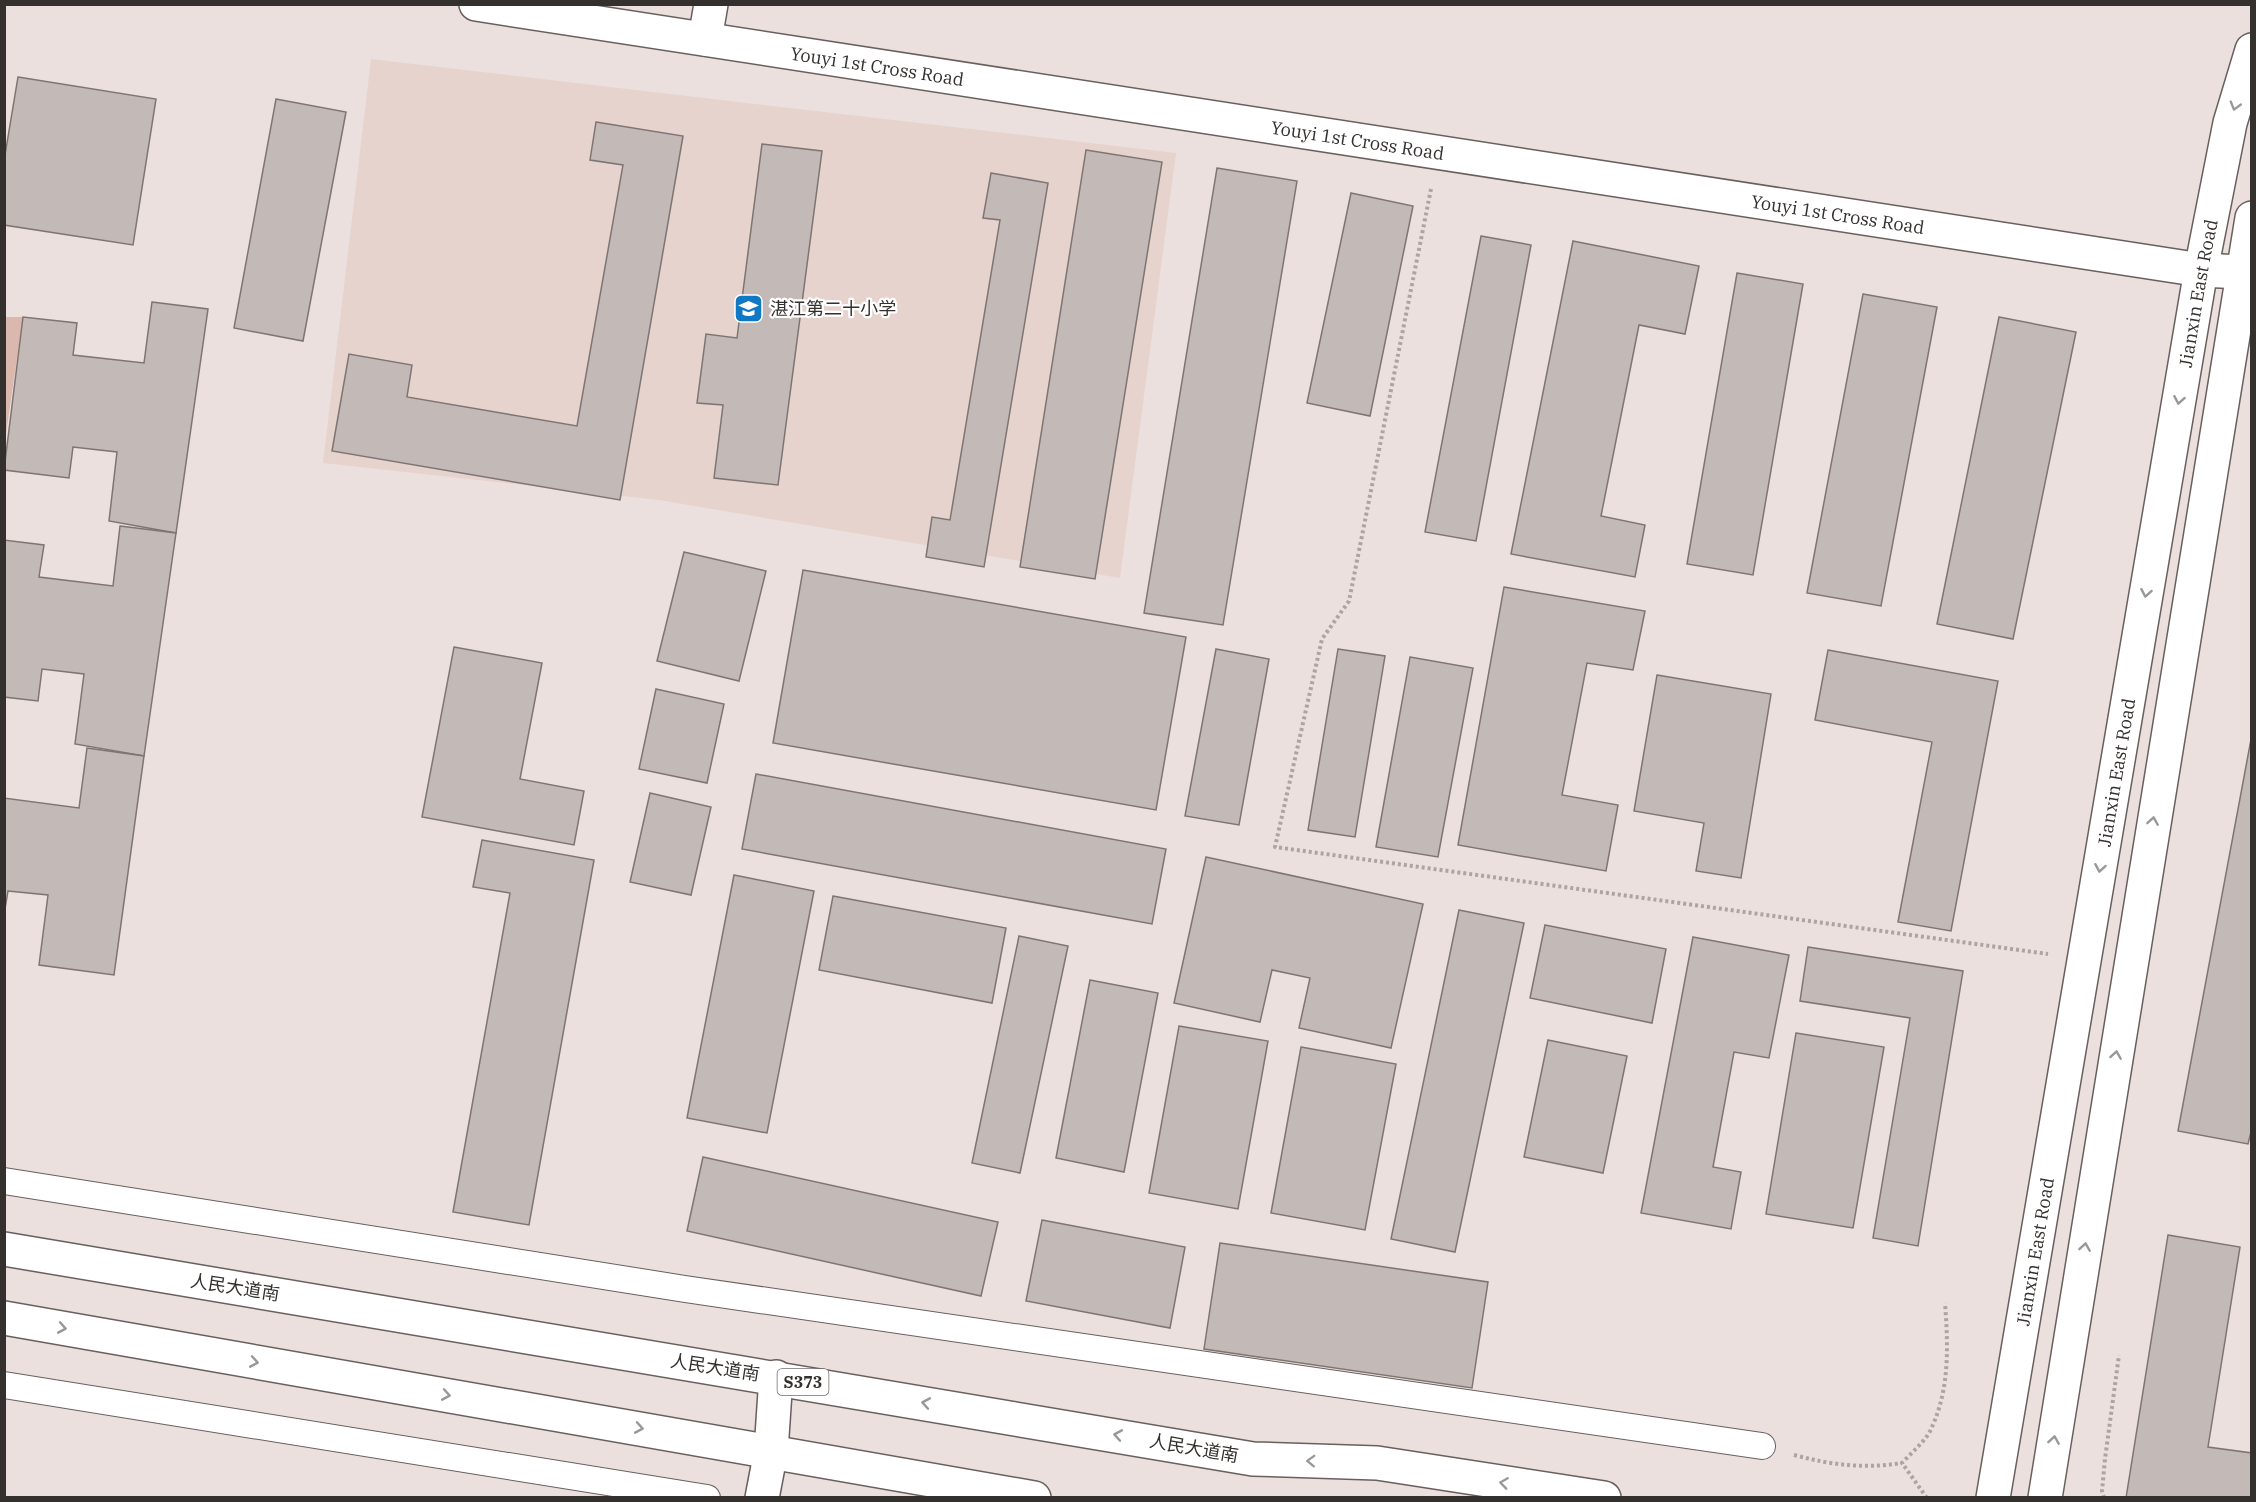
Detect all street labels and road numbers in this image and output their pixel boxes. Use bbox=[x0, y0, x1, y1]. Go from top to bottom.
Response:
street label: Youyi 1st Cross Road bbox=[789, 41, 966, 91]
street label: Youyi 1st Cross Road bbox=[1269, 115, 1446, 165]
street label: Youyi 1st Cross Road bbox=[1750, 189, 1926, 239]
street label: Jianxin East Road bbox=[2173, 217, 2222, 369]
street label: Jianxin East Road bbox=[2092, 696, 2140, 848]
street label: Jianxin East Road bbox=[2011, 1175, 2059, 1328]
street label: 人民大道南 bbox=[189, 1269, 281, 1305]
street label: 人民大道南 bbox=[669, 1349, 761, 1385]
road number: S373 bbox=[778, 1369, 828, 1395]
street label: 人民大道南 bbox=[1148, 1429, 1240, 1467]

